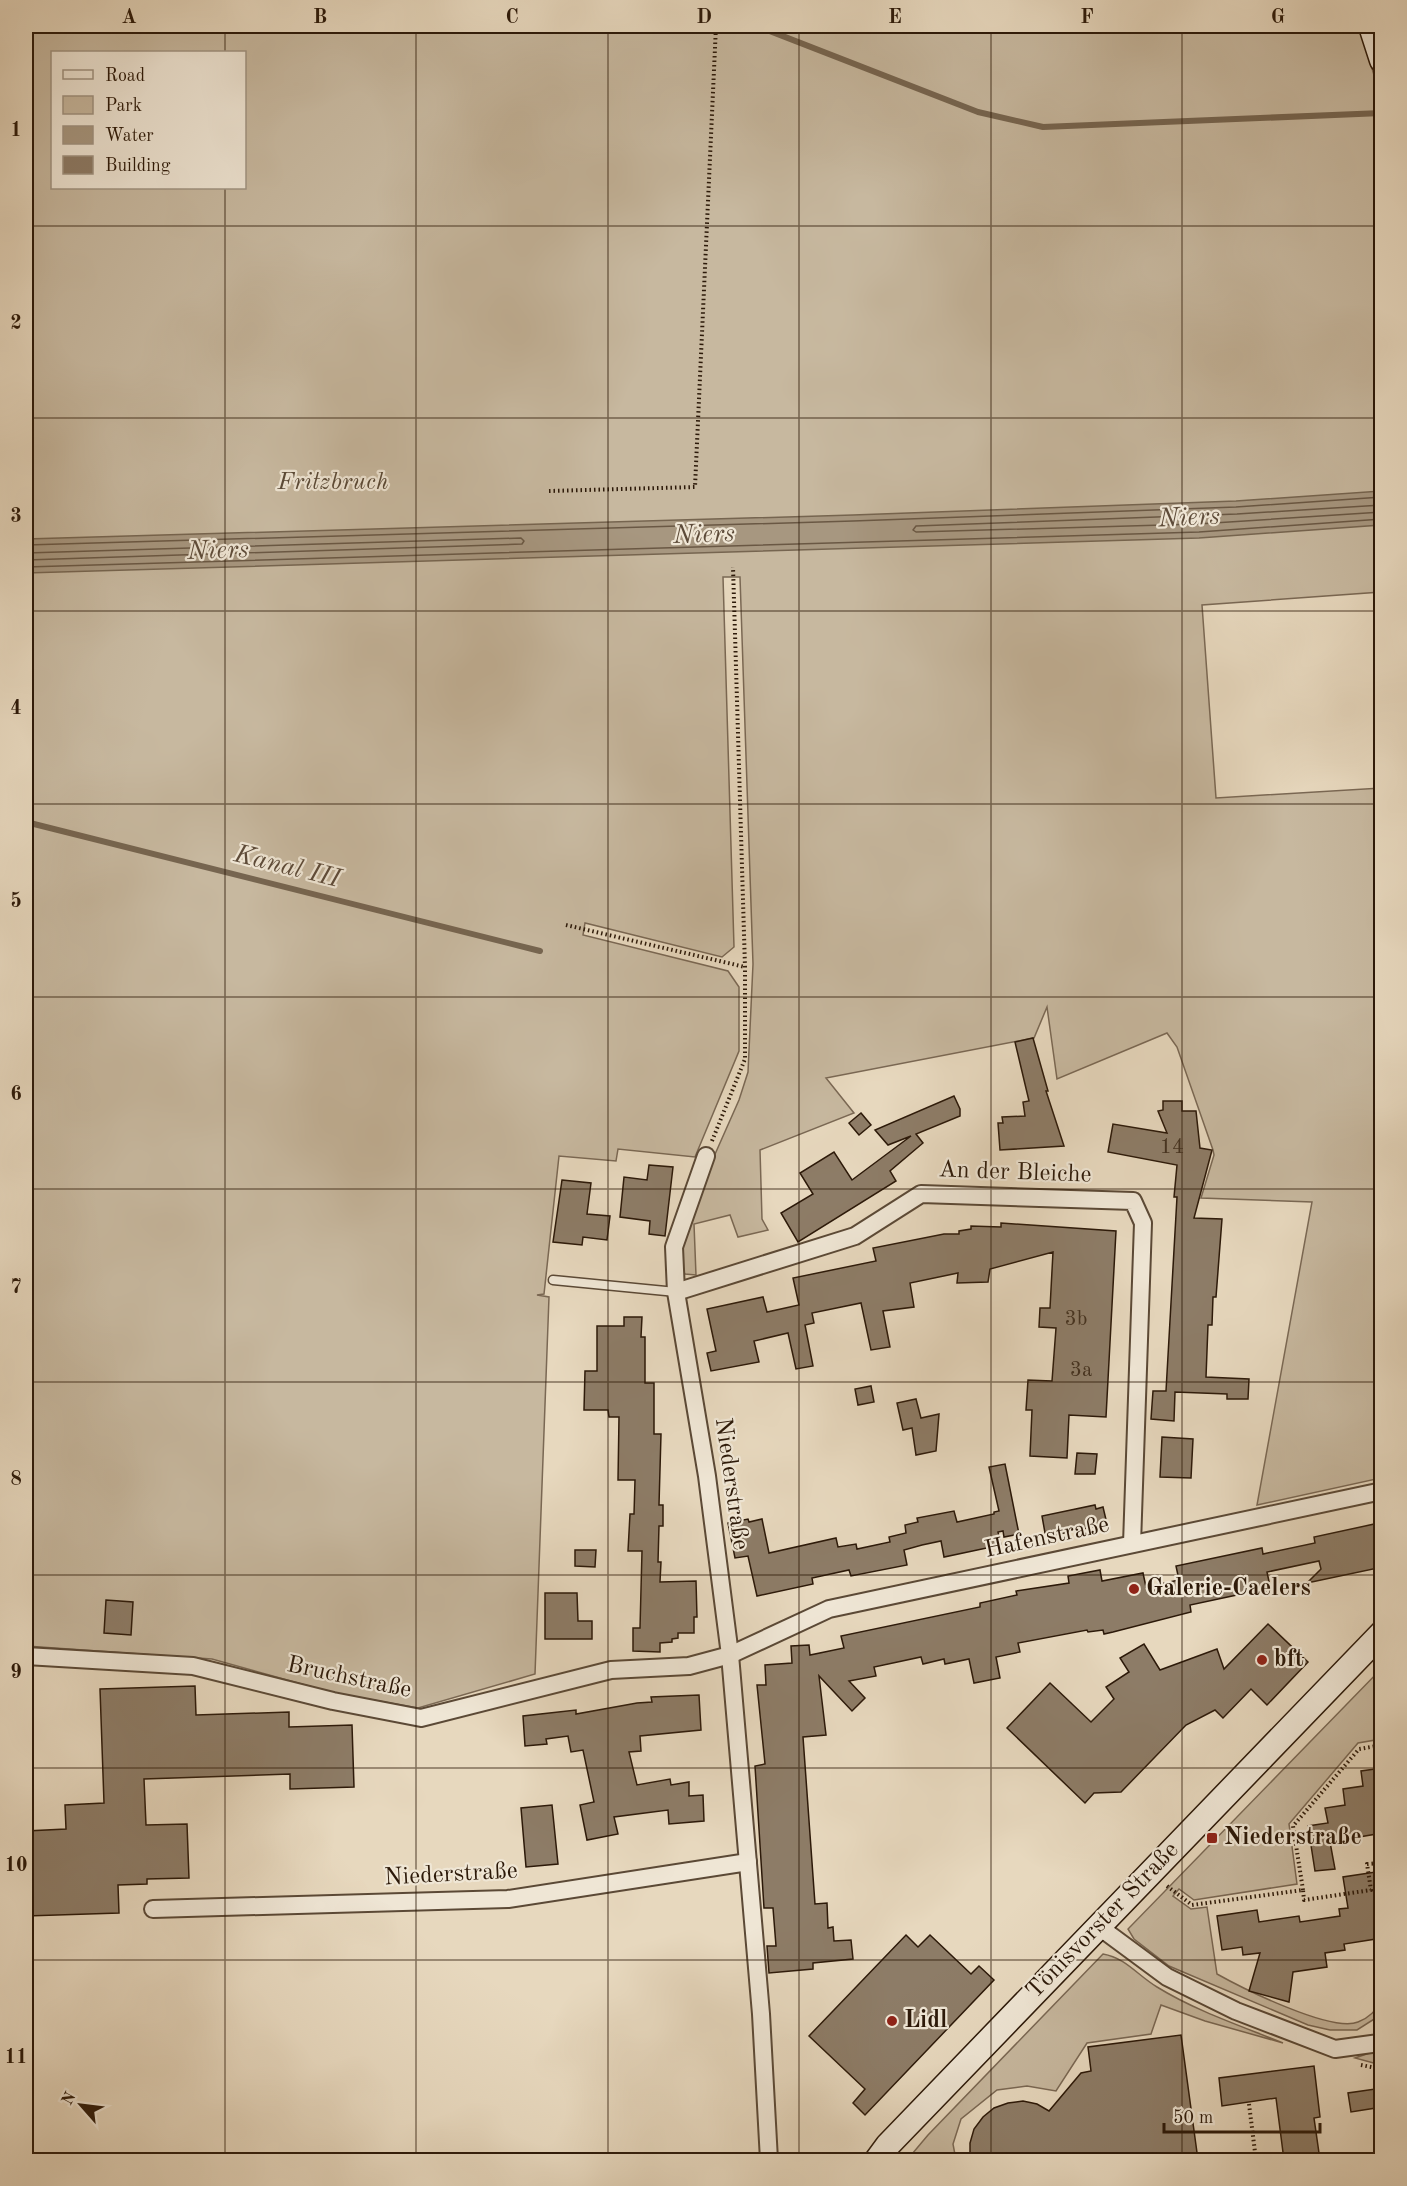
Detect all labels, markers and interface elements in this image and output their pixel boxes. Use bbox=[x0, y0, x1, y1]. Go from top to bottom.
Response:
text: A bbox=[121, 8, 137, 28]
text: B bbox=[313, 8, 327, 28]
text: C bbox=[505, 8, 519, 28]
text: D bbox=[696, 8, 712, 28]
text: E bbox=[888, 8, 902, 28]
text: F bbox=[1080, 8, 1094, 28]
text: G bbox=[1271, 8, 1285, 28]
legend bbox=[51, 51, 246, 189]
text: Road bbox=[105, 67, 145, 85]
text: Park bbox=[105, 97, 142, 115]
text: 1 bbox=[10, 121, 22, 141]
text: Water bbox=[105, 127, 154, 145]
text: Building bbox=[105, 157, 171, 175]
text: 2 bbox=[10, 314, 22, 334]
park label: Fritzbruch bbox=[277, 471, 388, 495]
water label: Niers bbox=[1156, 503, 1221, 533]
text: 3 bbox=[10, 507, 22, 527]
water label: Niers bbox=[672, 521, 736, 549]
water label: Niers bbox=[186, 537, 250, 565]
text: 4 bbox=[10, 699, 22, 719]
water label: Kanal III bbox=[230, 841, 345, 893]
text: 5 bbox=[10, 891, 22, 912]
text: 6 bbox=[10, 1085, 22, 1105]
house number: 14 bbox=[1160, 1137, 1184, 1158]
street label: An der Bleiche bbox=[938, 1158, 1092, 1188]
text: 7 bbox=[10, 1278, 22, 1298]
house number: 3b bbox=[1065, 1309, 1087, 1330]
house number: 3a bbox=[1070, 1360, 1092, 1381]
street label: Niederstraße bbox=[710, 1416, 752, 1552]
text: 8 bbox=[10, 1470, 22, 1490]
street label: Hafenstraße bbox=[982, 1513, 1112, 1563]
place label: Galerie-Caelers bbox=[1146, 1577, 1311, 1601]
marker: Galerie-Caelers bbox=[1127, 1582, 1141, 1596]
place label: bft bbox=[1274, 1648, 1304, 1672]
street label: Bruchstraße bbox=[284, 1653, 414, 1703]
marker: bft bbox=[1255, 1653, 1269, 1667]
text: 9 bbox=[10, 1663, 22, 1683]
place label: Niederstraße bbox=[1224, 1826, 1362, 1850]
marker: Niederstraße bbox=[1205, 1831, 1219, 1845]
street label: Tönisvorster Straße bbox=[1022, 1838, 1184, 2004]
text: 10 bbox=[4, 1856, 28, 1876]
street label: Niederstraße bbox=[384, 1860, 518, 1890]
place label: Lidl bbox=[904, 2009, 948, 2033]
marker: Lidl bbox=[885, 2014, 899, 2028]
text: 11 bbox=[4, 2048, 28, 2068]
north arrow bbox=[51, 2075, 111, 2135]
text: N bbox=[60, 2089, 80, 2108]
scale bar bbox=[1164, 2096, 1320, 2134]
text: 50 m bbox=[1173, 2109, 1213, 2127]

